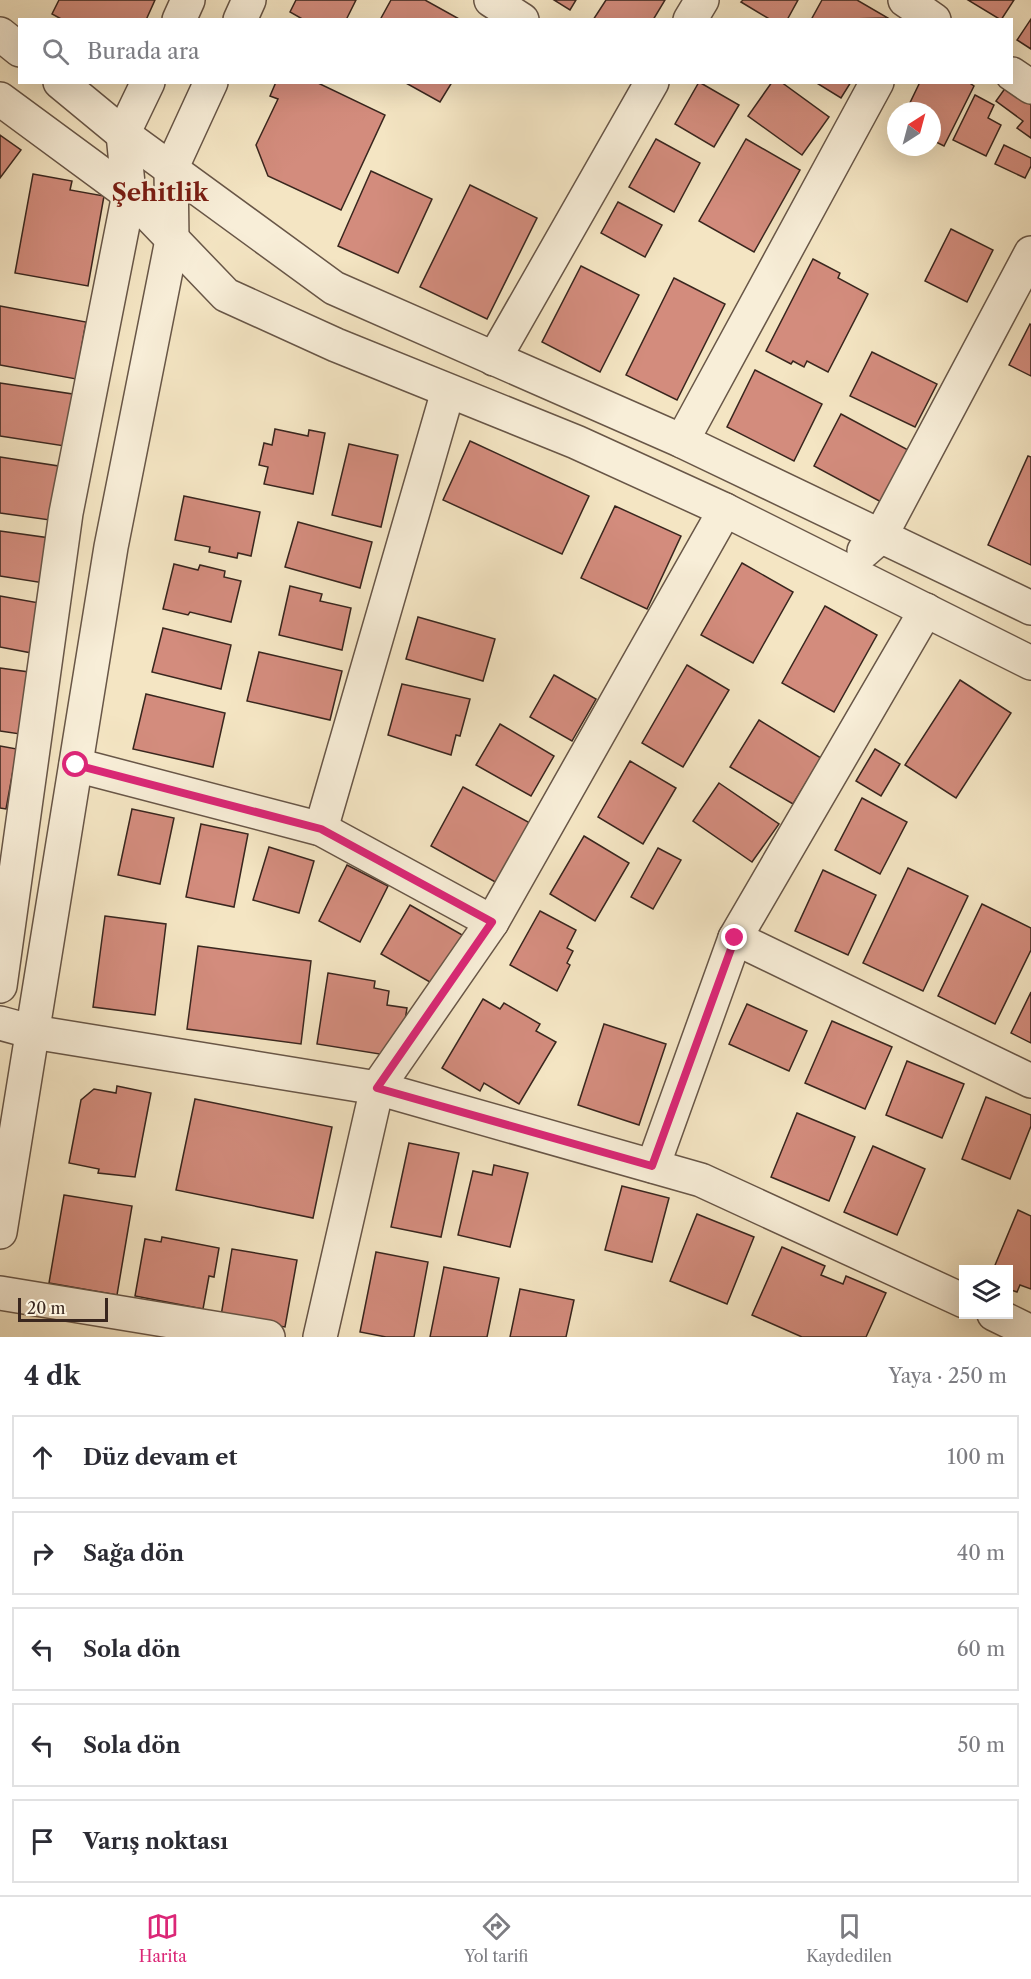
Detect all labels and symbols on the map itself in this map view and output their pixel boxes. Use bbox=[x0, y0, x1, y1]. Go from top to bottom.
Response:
north arrow bbox=[887, 102, 941, 156]
district label: Şehitlik bbox=[111, 178, 210, 207]
route start bbox=[62, 751, 88, 777]
route end bbox=[721, 924, 747, 950]
scale bar bbox=[18, 1295, 108, 1322]

